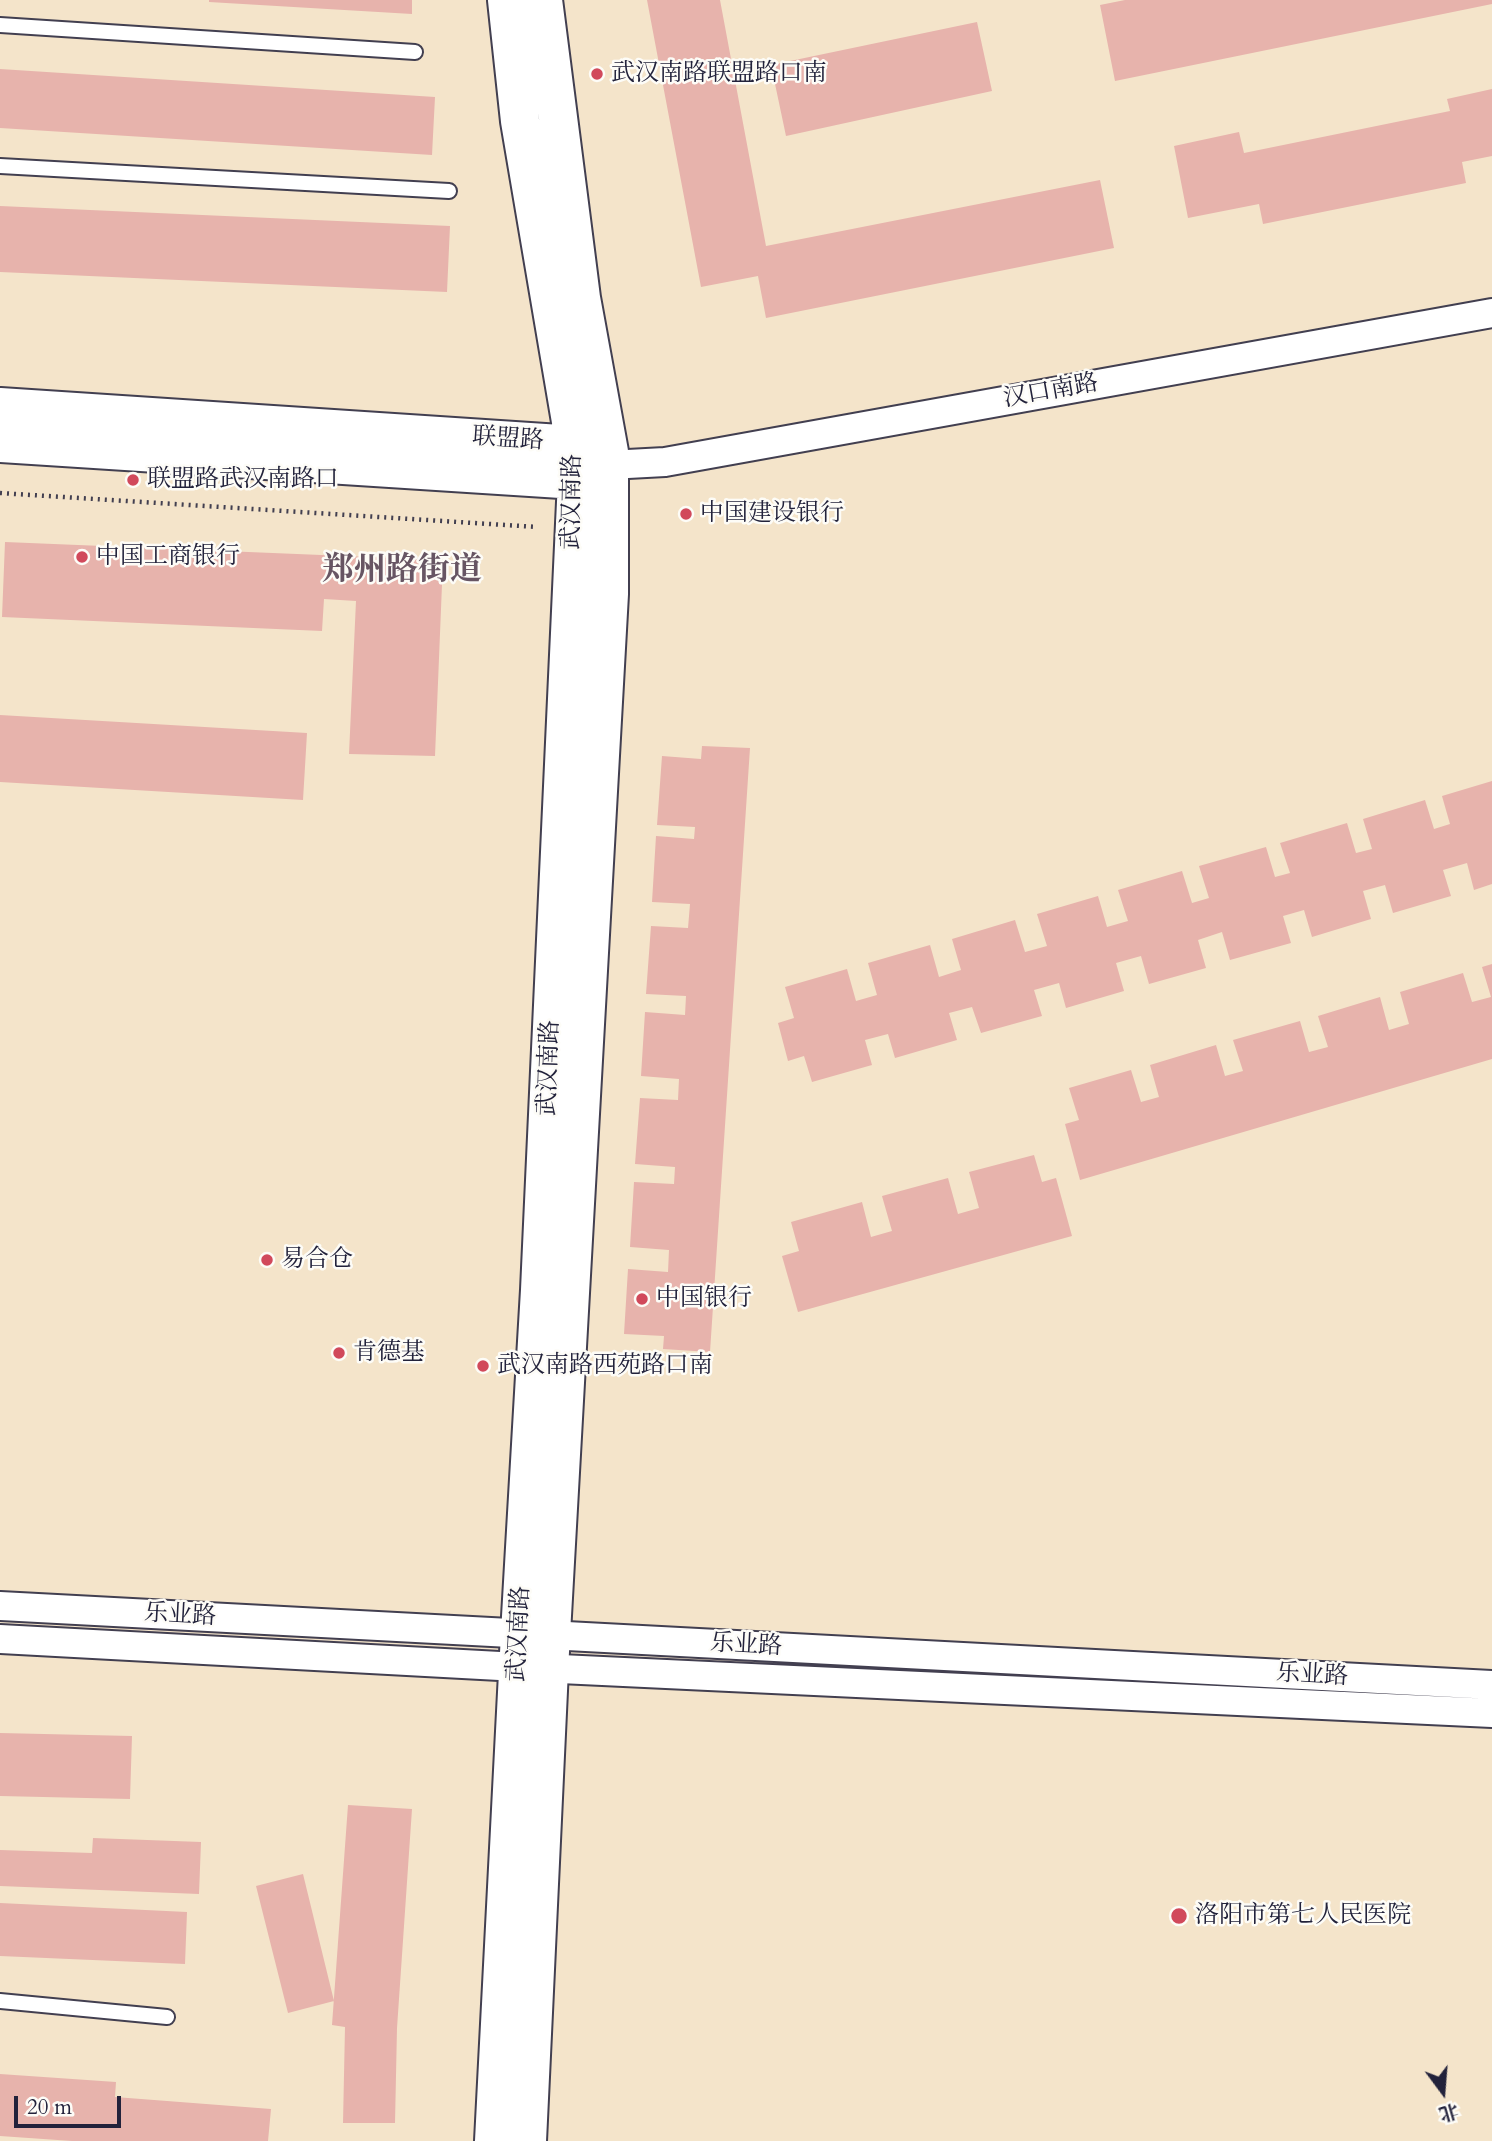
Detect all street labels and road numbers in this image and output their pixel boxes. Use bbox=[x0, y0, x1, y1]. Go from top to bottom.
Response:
street label: 汉口南路 bbox=[1001, 369, 1101, 415]
street label: 联盟路 bbox=[471, 423, 545, 457]
street label: 武汉南路 bbox=[558, 454, 588, 550]
street label: 武汉南路 bbox=[534, 1020, 566, 1116]
street label: 武汉南路 bbox=[503, 1585, 537, 1683]
street label: 乐业路 bbox=[143, 1600, 217, 1632]
street label: 乐业路 bbox=[709, 1630, 783, 1662]
street label: 乐业路 bbox=[1275, 1660, 1349, 1692]

